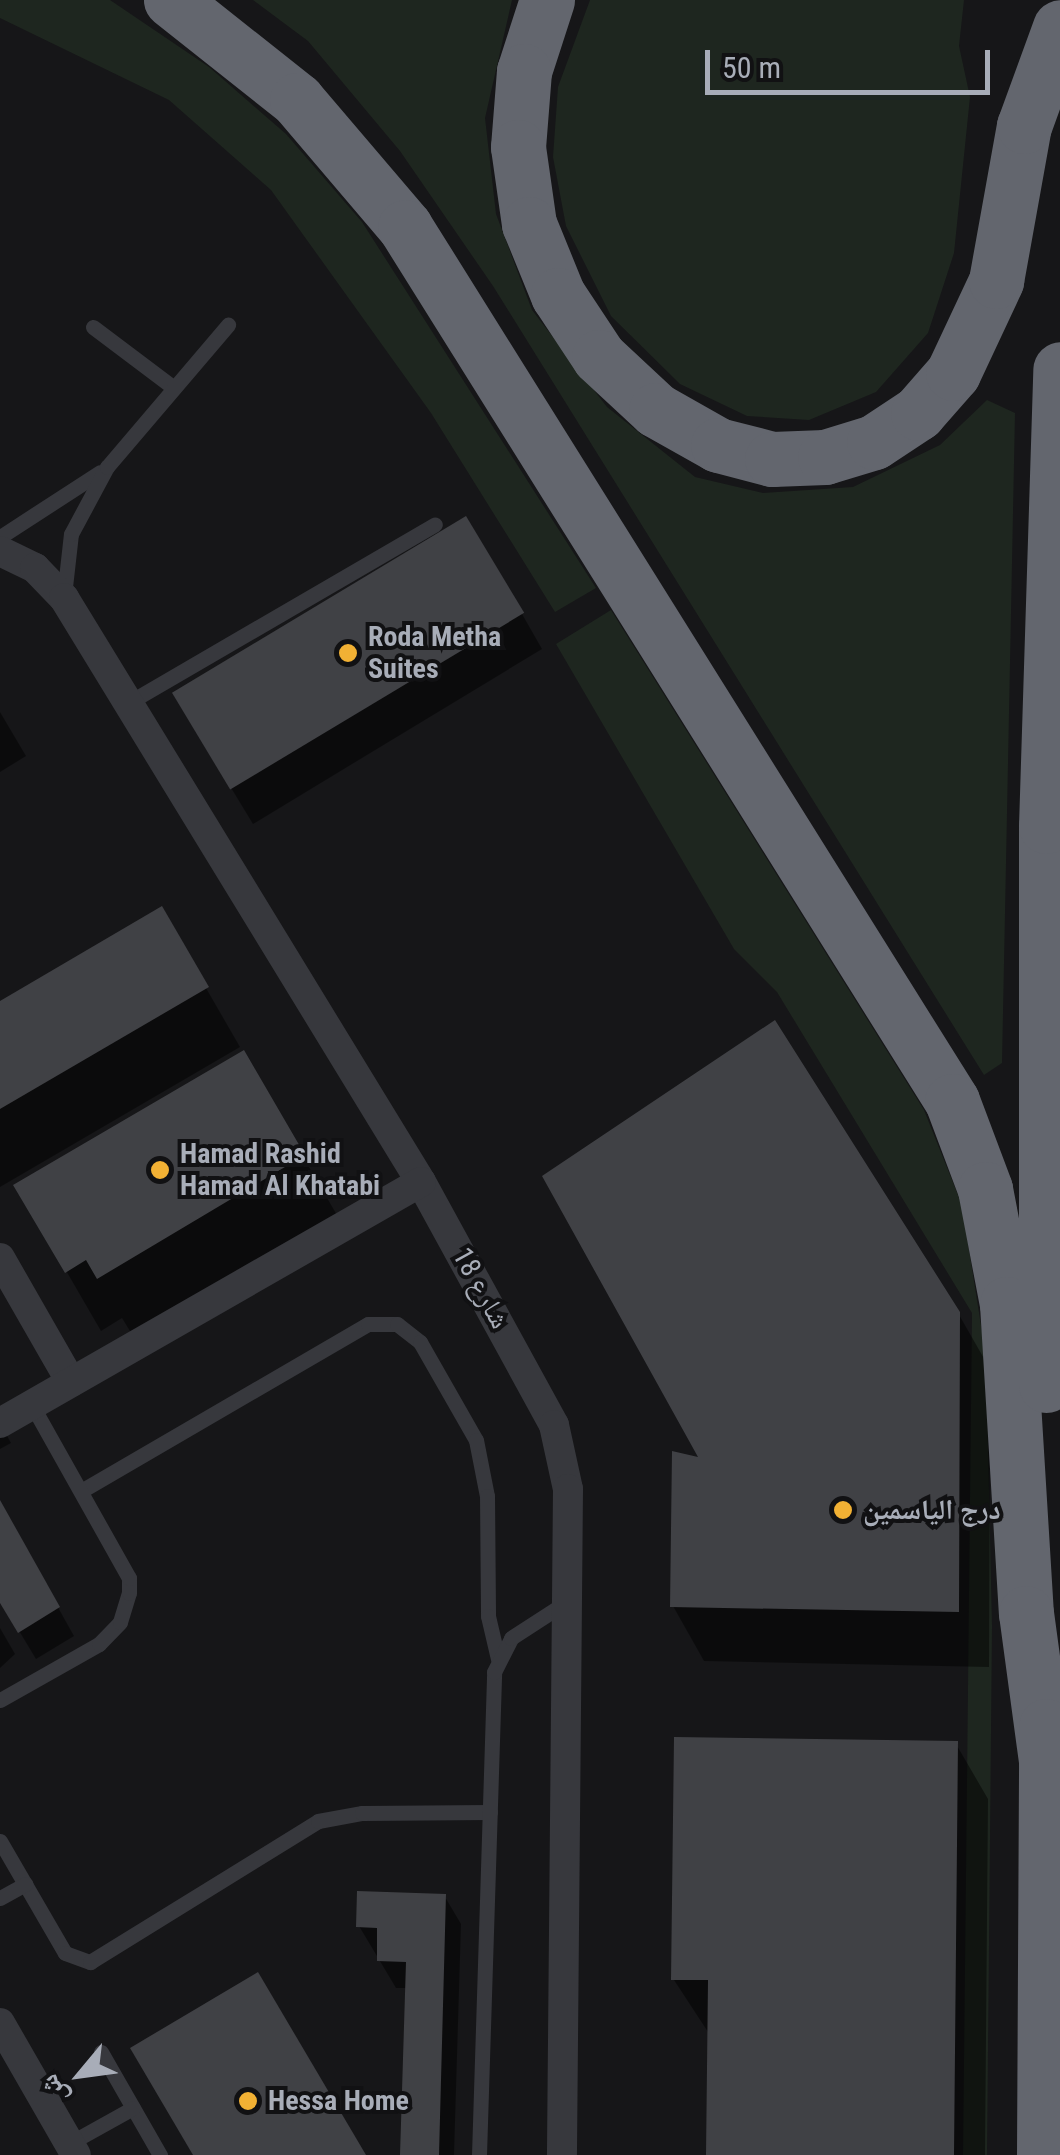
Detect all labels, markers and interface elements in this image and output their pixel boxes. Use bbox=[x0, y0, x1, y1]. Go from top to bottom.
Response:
scale bar bbox=[710, 30, 995, 92]
text: 50 m bbox=[722, 50, 781, 85]
place label: Roda Metha Suites bbox=[368, 620, 501, 686]
marker: Roda Metha Suites bbox=[337, 642, 359, 664]
place label: Hamad Rashid Hamad Al Khatabi bbox=[180, 1137, 380, 1203]
marker: Hamad Rashid Hamad Al Khatabi bbox=[149, 1159, 171, 1181]
street label: شارع 18 bbox=[445, 1242, 517, 1334]
place label: درج الياسمين bbox=[863, 1493, 1001, 1527]
marker: درج الياسمين bbox=[832, 1499, 854, 1521]
north arrow bbox=[30, 2025, 130, 2125]
text: ش bbox=[32, 2069, 75, 2111]
place label: Hessa Home bbox=[268, 2084, 409, 2118]
marker: Hessa Home bbox=[237, 2090, 259, 2112]

